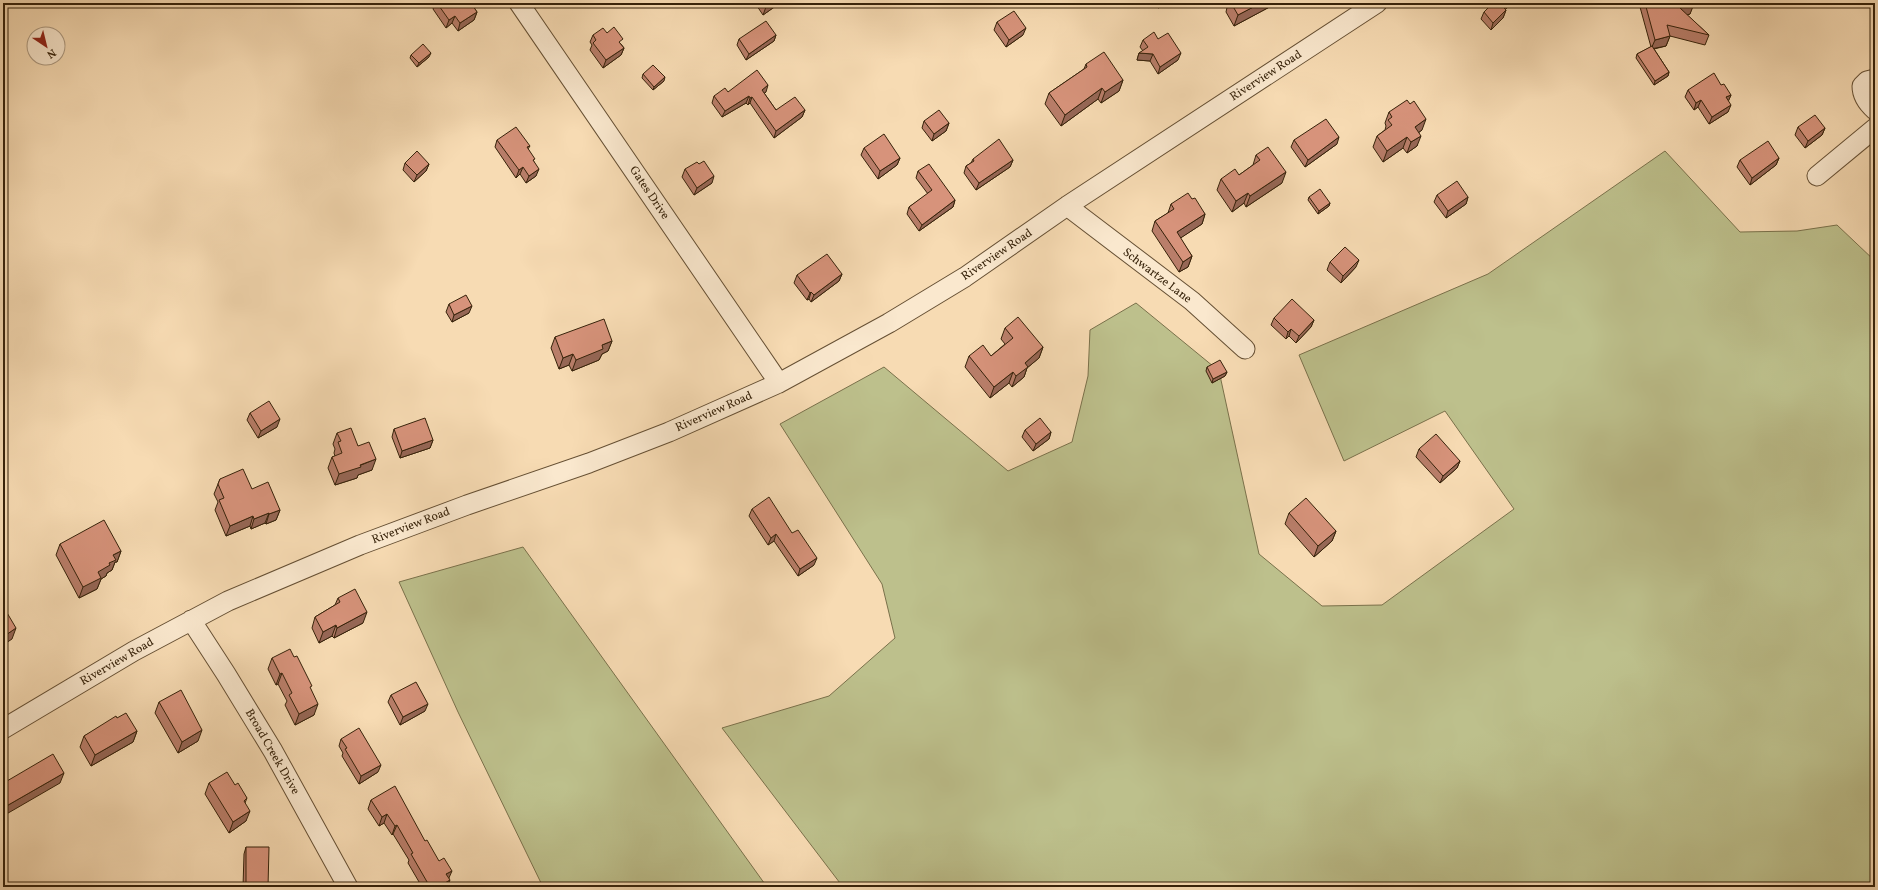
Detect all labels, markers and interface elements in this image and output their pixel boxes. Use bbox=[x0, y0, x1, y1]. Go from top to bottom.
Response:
north arrow bbox=[26, 26, 66, 66]
text: N bbox=[43, 45, 58, 61]
street label: Riverview Road bbox=[1227, 47, 1305, 105]
street label: Gates Drive bbox=[625, 163, 673, 223]
street label: Riverview Road bbox=[958, 225, 1036, 285]
street label: Schwartze Lane bbox=[1119, 245, 1195, 307]
street label: Riverview Road bbox=[673, 388, 755, 436]
street label: Riverview Road bbox=[370, 504, 453, 548]
street label: Riverview Road bbox=[77, 634, 157, 690]
street label: Broad Creek Drive bbox=[241, 706, 303, 798]

